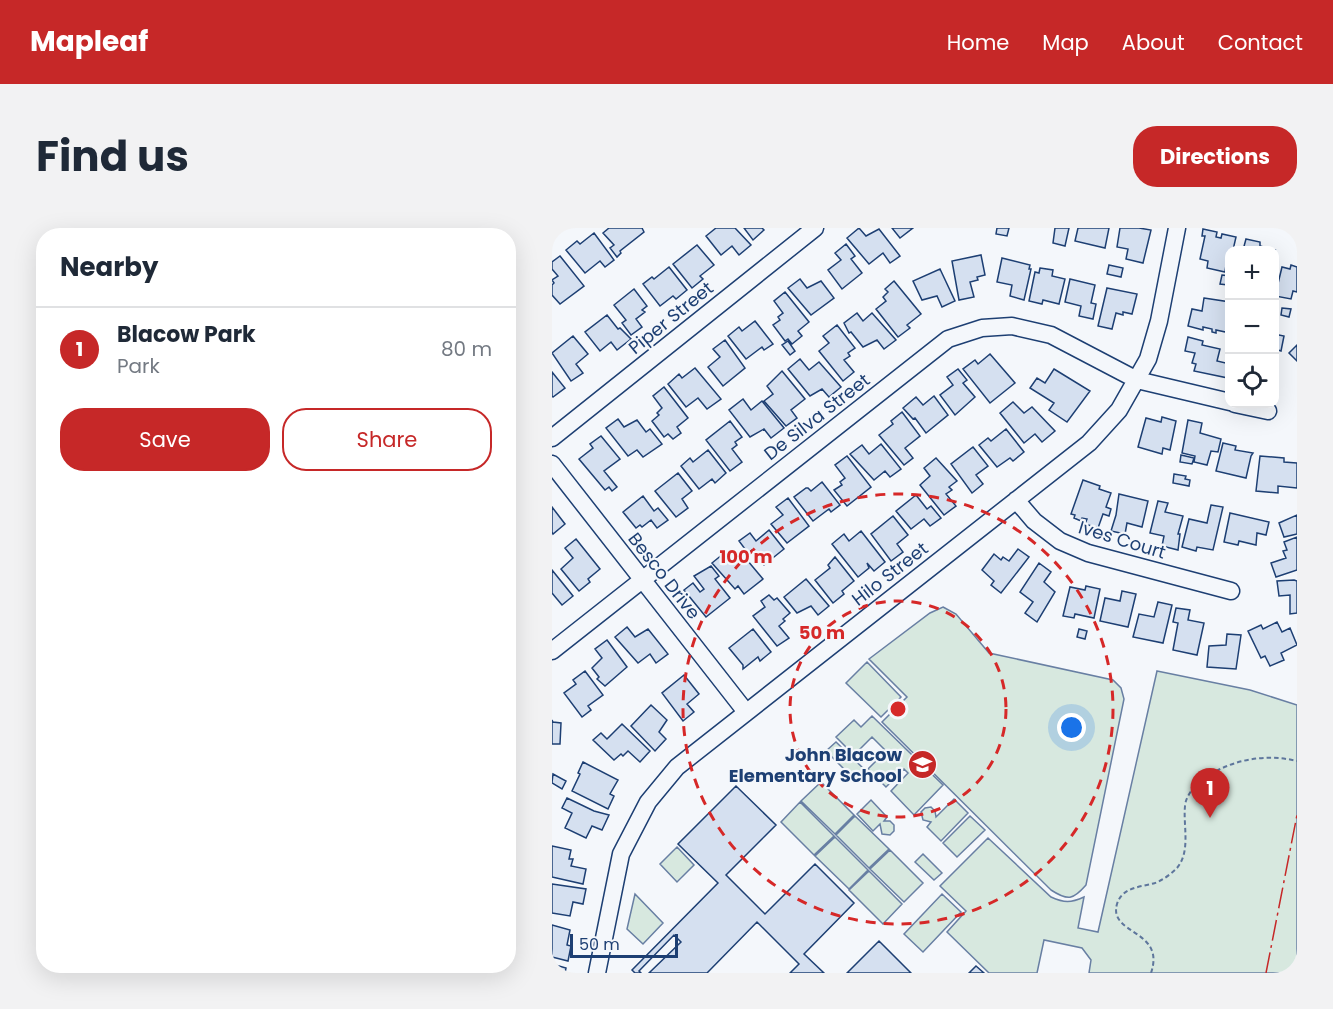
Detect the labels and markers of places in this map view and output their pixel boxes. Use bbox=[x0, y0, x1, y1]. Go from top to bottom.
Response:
centre of rings bbox=[888, 699, 908, 719]
place label: John Blacow Elementary School bbox=[729, 742, 902, 788]
school or university icon: John Blacow Elementary School bbox=[907, 749, 939, 781]
pin: 1 bbox=[1190, 768, 1230, 818]

